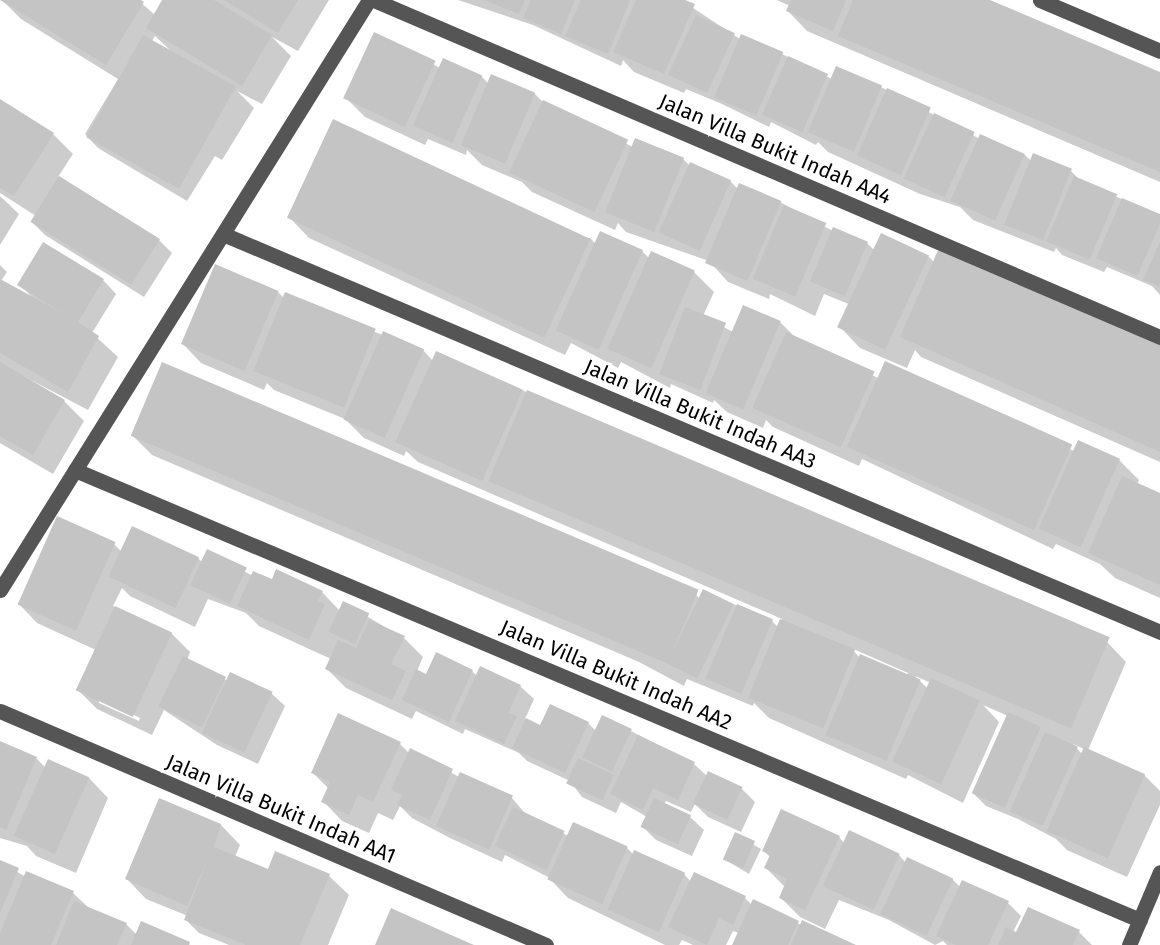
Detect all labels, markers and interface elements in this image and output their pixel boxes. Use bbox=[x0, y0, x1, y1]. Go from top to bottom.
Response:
street label: Jalan Villa Bukit Indah AA4 bbox=[655, 89, 895, 209]
street label: Jalan Villa Bukit Indah AA3 bbox=[580, 354, 820, 474]
street label: Jalan Villa Bukit Indah AA2 bbox=[496, 615, 736, 735]
street label: Jalan Villa Bukit Indah AA1 bbox=[162, 749, 400, 869]

